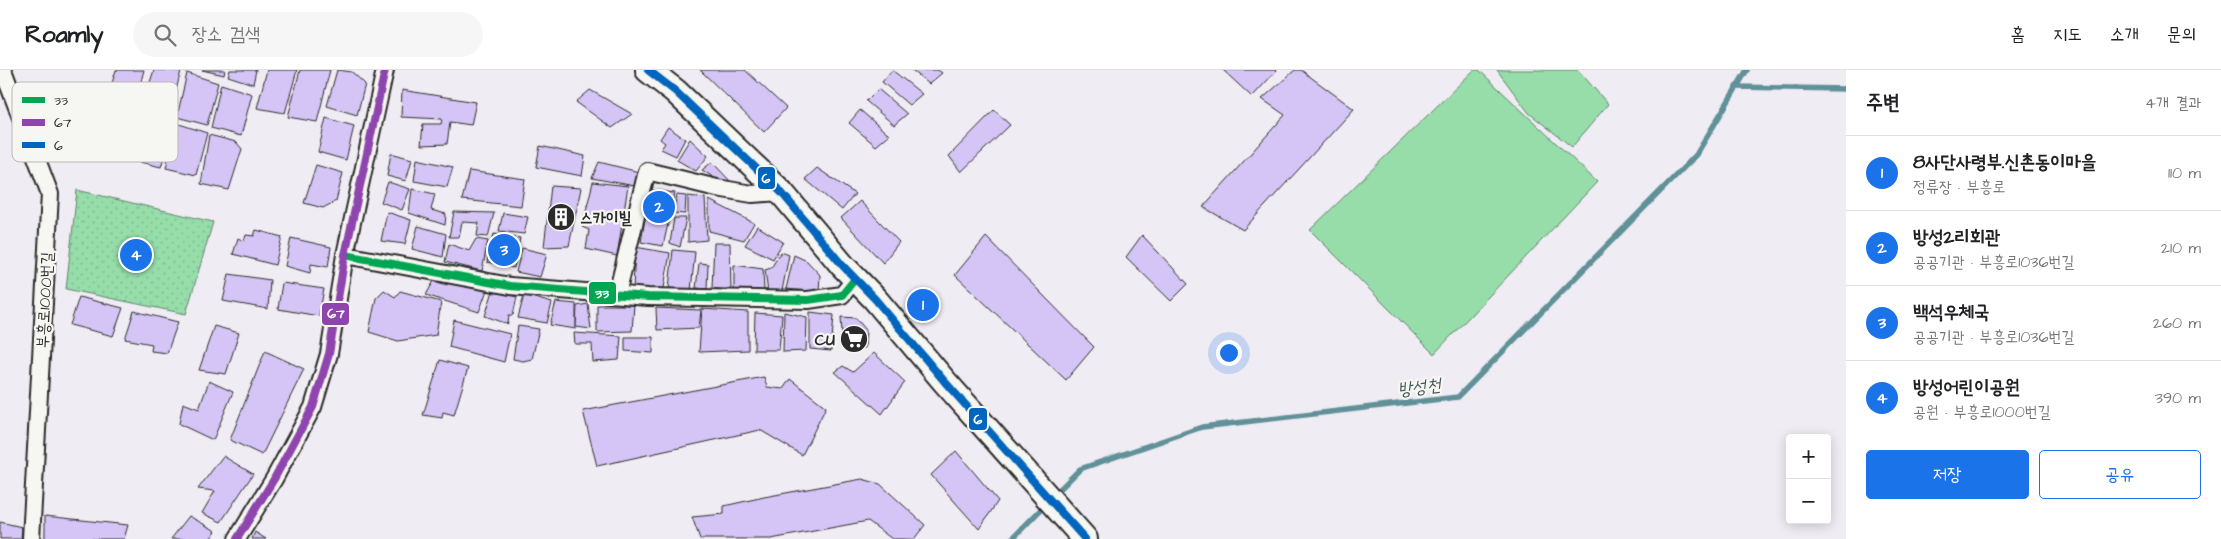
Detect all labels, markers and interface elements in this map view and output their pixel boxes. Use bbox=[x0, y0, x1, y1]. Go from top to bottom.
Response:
search box bbox=[133, 12, 483, 57]
text: Roamly bbox=[25, 18, 103, 52]
icon: search bbox=[151, 21, 179, 49]
text: 장소 검색 bbox=[191, 21, 260, 48]
text: 홈 bbox=[2011, 22, 2025, 47]
text: 지도 bbox=[2053, 22, 2082, 47]
text: 소개 bbox=[2110, 22, 2139, 47]
text: 문의 bbox=[2167, 22, 2196, 47]
legend bbox=[12, 82, 178, 162]
text: 주변 bbox=[1866, 88, 1900, 117]
text: 33 bbox=[54, 91, 68, 111]
text: 4개 결과 bbox=[2145, 92, 2201, 114]
text: 67 bbox=[54, 113, 72, 133]
text: 6 bbox=[54, 136, 63, 156]
text: 8사단사령부.신촌동이마을 bbox=[1913, 149, 2096, 176]
text: 1 bbox=[1881, 162, 1883, 184]
text: 110 m bbox=[2168, 162, 2201, 184]
line badge: 6 bbox=[757, 166, 776, 190]
text: 6 bbox=[762, 169, 771, 189]
text: 정류장 · 부흥로 bbox=[1913, 176, 2005, 198]
pin: 2 bbox=[643, 188, 675, 226]
building icon: 스카이빌 bbox=[546, 202, 576, 232]
place label: 스카이빌 bbox=[580, 207, 632, 229]
text: 방성2리회관 bbox=[1913, 224, 2000, 251]
pin: 3 bbox=[488, 231, 520, 269]
pin: 4 bbox=[120, 236, 152, 274]
text: 2 bbox=[1877, 237, 1887, 259]
text: 210 m bbox=[2161, 237, 2201, 259]
street label: 부흥로1000번길 bbox=[31, 251, 59, 349]
text: 공공기관 · 부흥로1036번길 bbox=[1913, 251, 2074, 273]
line badge: 33 bbox=[588, 281, 617, 305]
text: 33 bbox=[594, 284, 610, 304]
pin: 1 bbox=[907, 286, 939, 324]
text: 백석우체국 bbox=[1913, 299, 1989, 326]
line badge: 67 bbox=[321, 302, 350, 326]
text: 67 bbox=[327, 304, 345, 324]
text: 3 bbox=[1878, 312, 1886, 334]
text: 260 m bbox=[2153, 312, 2201, 334]
supermarket icon: CU bbox=[839, 324, 869, 354]
text: 공공기관 · 부흥로1036번길 bbox=[1913, 326, 2074, 348]
place label: CU bbox=[815, 329, 835, 351]
your location bbox=[1216, 340, 1242, 366]
water label: 방성천 bbox=[1396, 372, 1444, 403]
text: 방성어린이공원 bbox=[1913, 374, 2020, 401]
text: 4 bbox=[1877, 387, 1887, 409]
text: 390 m bbox=[2155, 387, 2201, 409]
text: 공원 · 부흥로1000번길 bbox=[1913, 401, 2051, 423]
line badge: 6 bbox=[968, 407, 988, 431]
text: 6 bbox=[974, 410, 983, 430]
map controls bbox=[1786, 434, 1831, 524]
button: + bbox=[1786, 434, 1831, 479]
button: 저장 bbox=[1866, 450, 2029, 499]
button: 공유 bbox=[2039, 450, 2201, 499]
button: − bbox=[1786, 479, 1831, 524]

